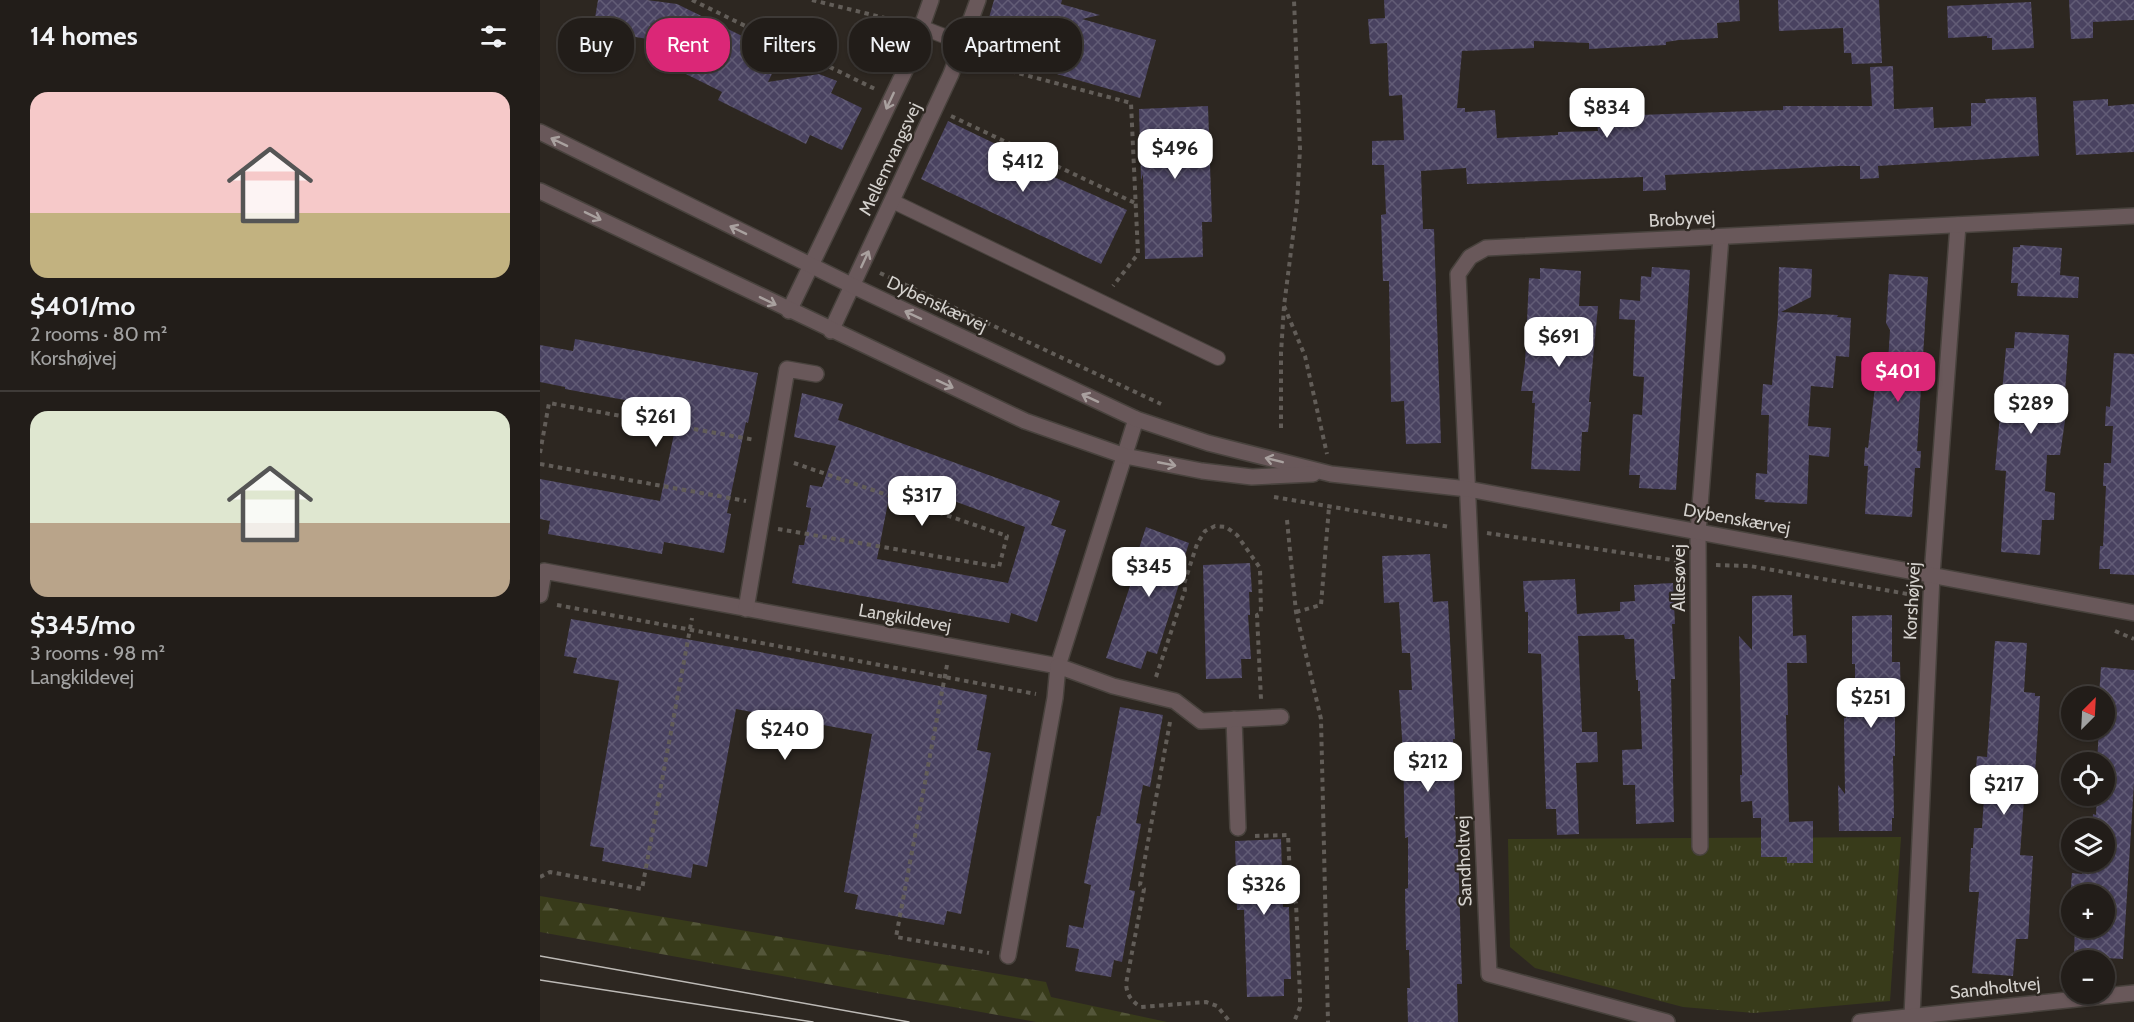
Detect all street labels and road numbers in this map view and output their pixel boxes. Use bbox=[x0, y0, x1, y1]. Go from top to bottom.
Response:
street label: Mellemvangsvej bbox=[854, 99, 926, 219]
street label: Brobyvej bbox=[1648, 206, 1716, 232]
street label: Dybenskærvej bbox=[883, 271, 991, 337]
street label: Dybenskærvej bbox=[1682, 499, 1792, 539]
street label: Allesøvej bbox=[1668, 544, 1690, 612]
street label: Korshøjvej bbox=[1899, 562, 1925, 640]
street label: Langkildevej bbox=[857, 599, 953, 637]
street label: Sandholtvej bbox=[1451, 815, 1477, 907]
street label: Sandholtvej bbox=[1949, 972, 2041, 1004]

